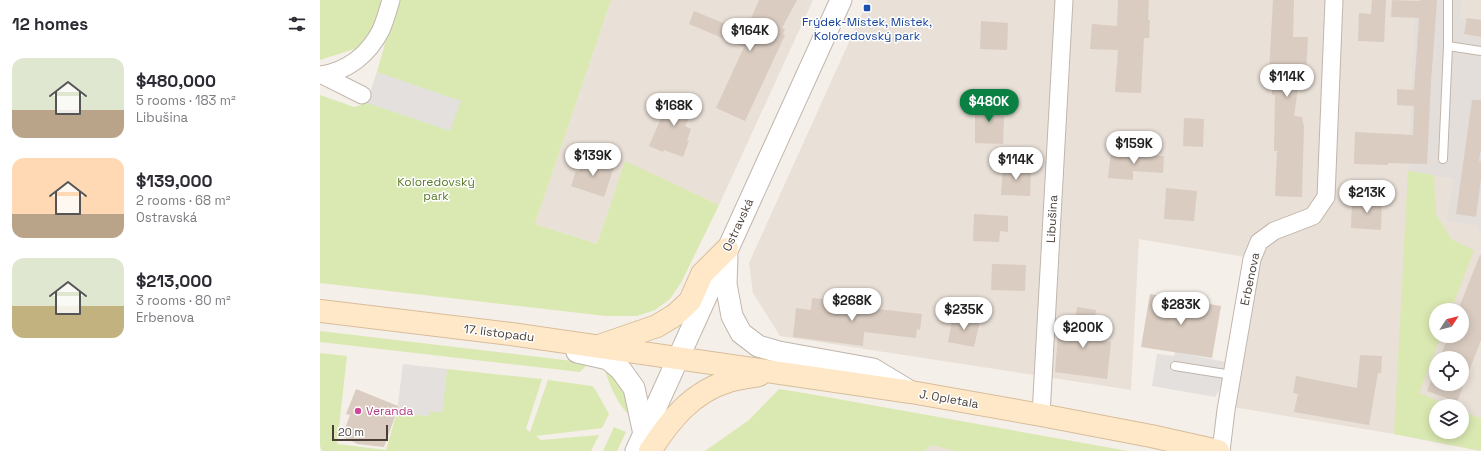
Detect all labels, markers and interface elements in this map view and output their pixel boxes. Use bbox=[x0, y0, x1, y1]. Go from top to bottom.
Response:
marker: Frýdek-Místek, Místek, Koloredovský park bbox=[862, 3, 872, 13]
text: 12 homes bbox=[12, 13, 88, 35]
icon: filters bbox=[286, 13, 308, 35]
place label: Frýdek-Místek, Místek, Koloredovský park bbox=[802, 14, 932, 44]
pin: $164K bbox=[722, 18, 778, 52]
text: $164K bbox=[731, 22, 769, 39]
pin: $114K bbox=[1259, 64, 1315, 98]
text: $114K bbox=[1269, 68, 1305, 85]
text: $480,000 bbox=[136, 70, 216, 92]
icon: home bbox=[44, 74, 92, 122]
pin: $480K bbox=[961, 89, 1017, 123]
text: 5 rooms · 183 m² bbox=[136, 92, 236, 109]
pin: $168K bbox=[646, 93, 702, 127]
text: $480K bbox=[969, 93, 1009, 110]
text: $168K bbox=[655, 97, 693, 114]
text: Libušina bbox=[136, 109, 188, 126]
pin: $159K bbox=[1106, 131, 1162, 165]
text: $159K bbox=[1115, 135, 1153, 152]
pin: $139K bbox=[565, 143, 621, 177]
text: $139K bbox=[574, 147, 612, 164]
pin: $114K bbox=[988, 147, 1044, 181]
text: $114K bbox=[998, 151, 1034, 168]
text: $139,000 bbox=[136, 170, 213, 192]
icon: home bbox=[44, 174, 92, 222]
park label: Koloredovský park bbox=[397, 174, 475, 204]
pin: $213K bbox=[1339, 180, 1395, 214]
text: $213K bbox=[1348, 184, 1386, 201]
text: 2 rooms · 68 m² bbox=[136, 192, 230, 209]
street label: Libušina bbox=[1043, 194, 1061, 243]
street label: Ostravská bbox=[719, 196, 757, 254]
text: Ostravská bbox=[136, 209, 197, 226]
street label: Erbenova bbox=[1237, 251, 1263, 307]
text: $213,000 bbox=[136, 270, 212, 292]
icon: home bbox=[44, 274, 92, 322]
pin: $268K bbox=[824, 288, 880, 322]
text: 3 rooms · 80 m² bbox=[136, 292, 231, 309]
text: $268K bbox=[832, 292, 872, 309]
pin: $283K bbox=[1153, 292, 1209, 326]
text: $283K bbox=[1161, 296, 1201, 313]
pin: $235K bbox=[936, 297, 992, 331]
text: $235K bbox=[944, 301, 984, 318]
north arrow bbox=[1429, 303, 1469, 343]
map controls bbox=[1429, 303, 1469, 439]
text: Erbenova bbox=[136, 309, 194, 326]
pin: $200K bbox=[1055, 315, 1111, 349]
text: $200K bbox=[1063, 319, 1103, 336]
street label: 17. listopadu bbox=[463, 321, 535, 345]
button: locate bbox=[1429, 351, 1469, 391]
street label: J. Opletala bbox=[918, 386, 980, 412]
button: layers bbox=[1429, 399, 1469, 439]
place label: Veranda bbox=[366, 403, 413, 419]
marker: Veranda bbox=[353, 406, 363, 416]
scale bar bbox=[332, 423, 388, 442]
text: 20 m bbox=[338, 425, 364, 439]

